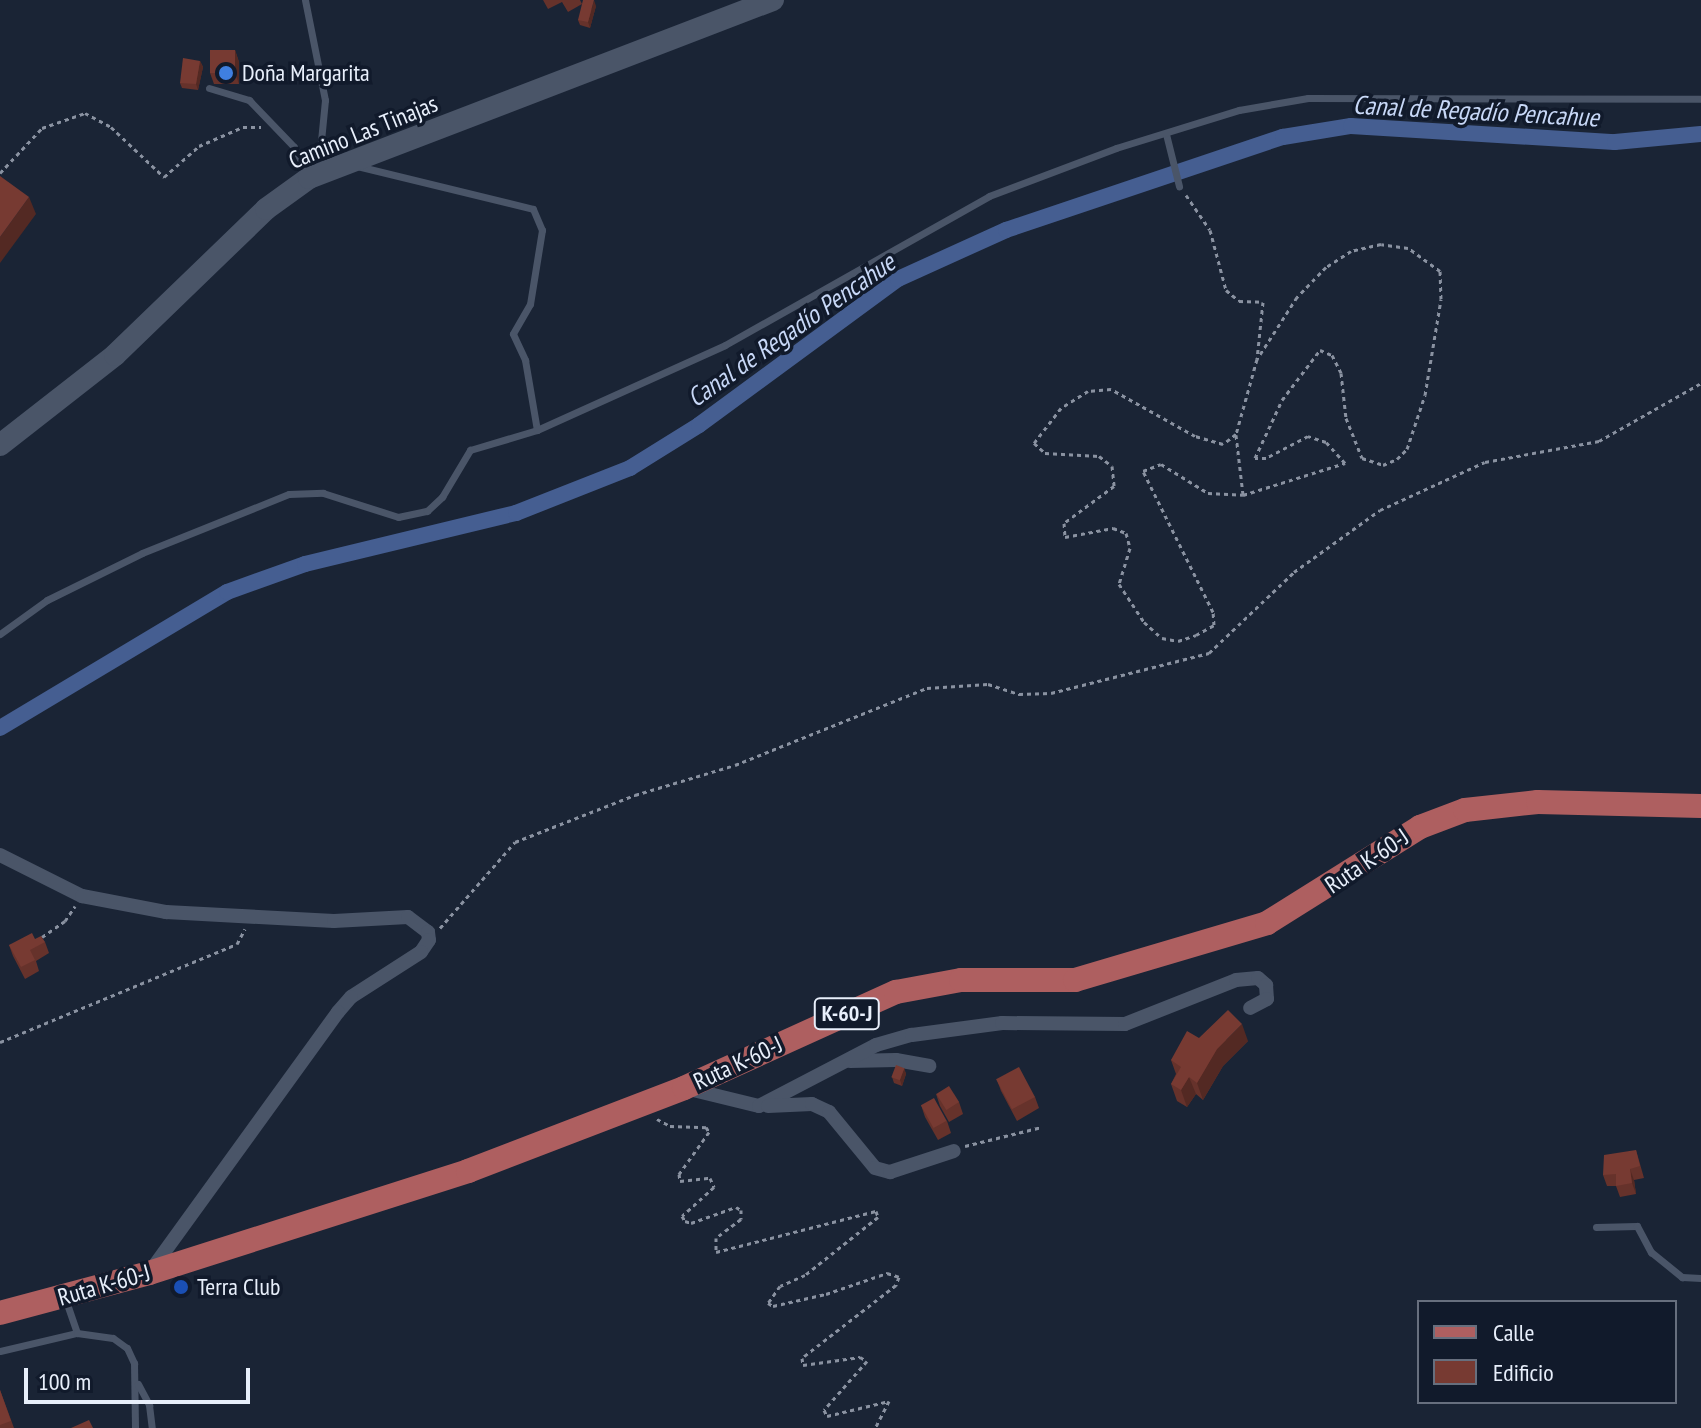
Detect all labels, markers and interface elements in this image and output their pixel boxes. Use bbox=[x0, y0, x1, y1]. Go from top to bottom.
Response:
place label: Doña Margarita bbox=[242, 59, 370, 87]
marker: Doña Margarita bbox=[217, 64, 235, 82]
street label: Camino Las Tinajas bbox=[284, 89, 442, 175]
water label: Canal de Regadío Pencahue bbox=[1352, 89, 1600, 133]
water label: Canal de Regadío Pencahue bbox=[681, 247, 901, 413]
street label: Ruta K-60-J bbox=[1320, 823, 1414, 899]
road number: K-60-J bbox=[813, 996, 881, 1032]
street label: Ruta K-60-J bbox=[689, 1030, 787, 1096]
street label: Ruta K-60-J bbox=[54, 1258, 154, 1312]
place label: Terra Club bbox=[197, 1273, 280, 1301]
marker: Terra Club bbox=[172, 1278, 190, 1296]
legend bbox=[1417, 1300, 1677, 1404]
text: Calle bbox=[1493, 1317, 1534, 1348]
scale bar bbox=[28, 1352, 254, 1402]
text: Edificio bbox=[1493, 1357, 1554, 1388]
text: 100 m bbox=[38, 1366, 91, 1397]

